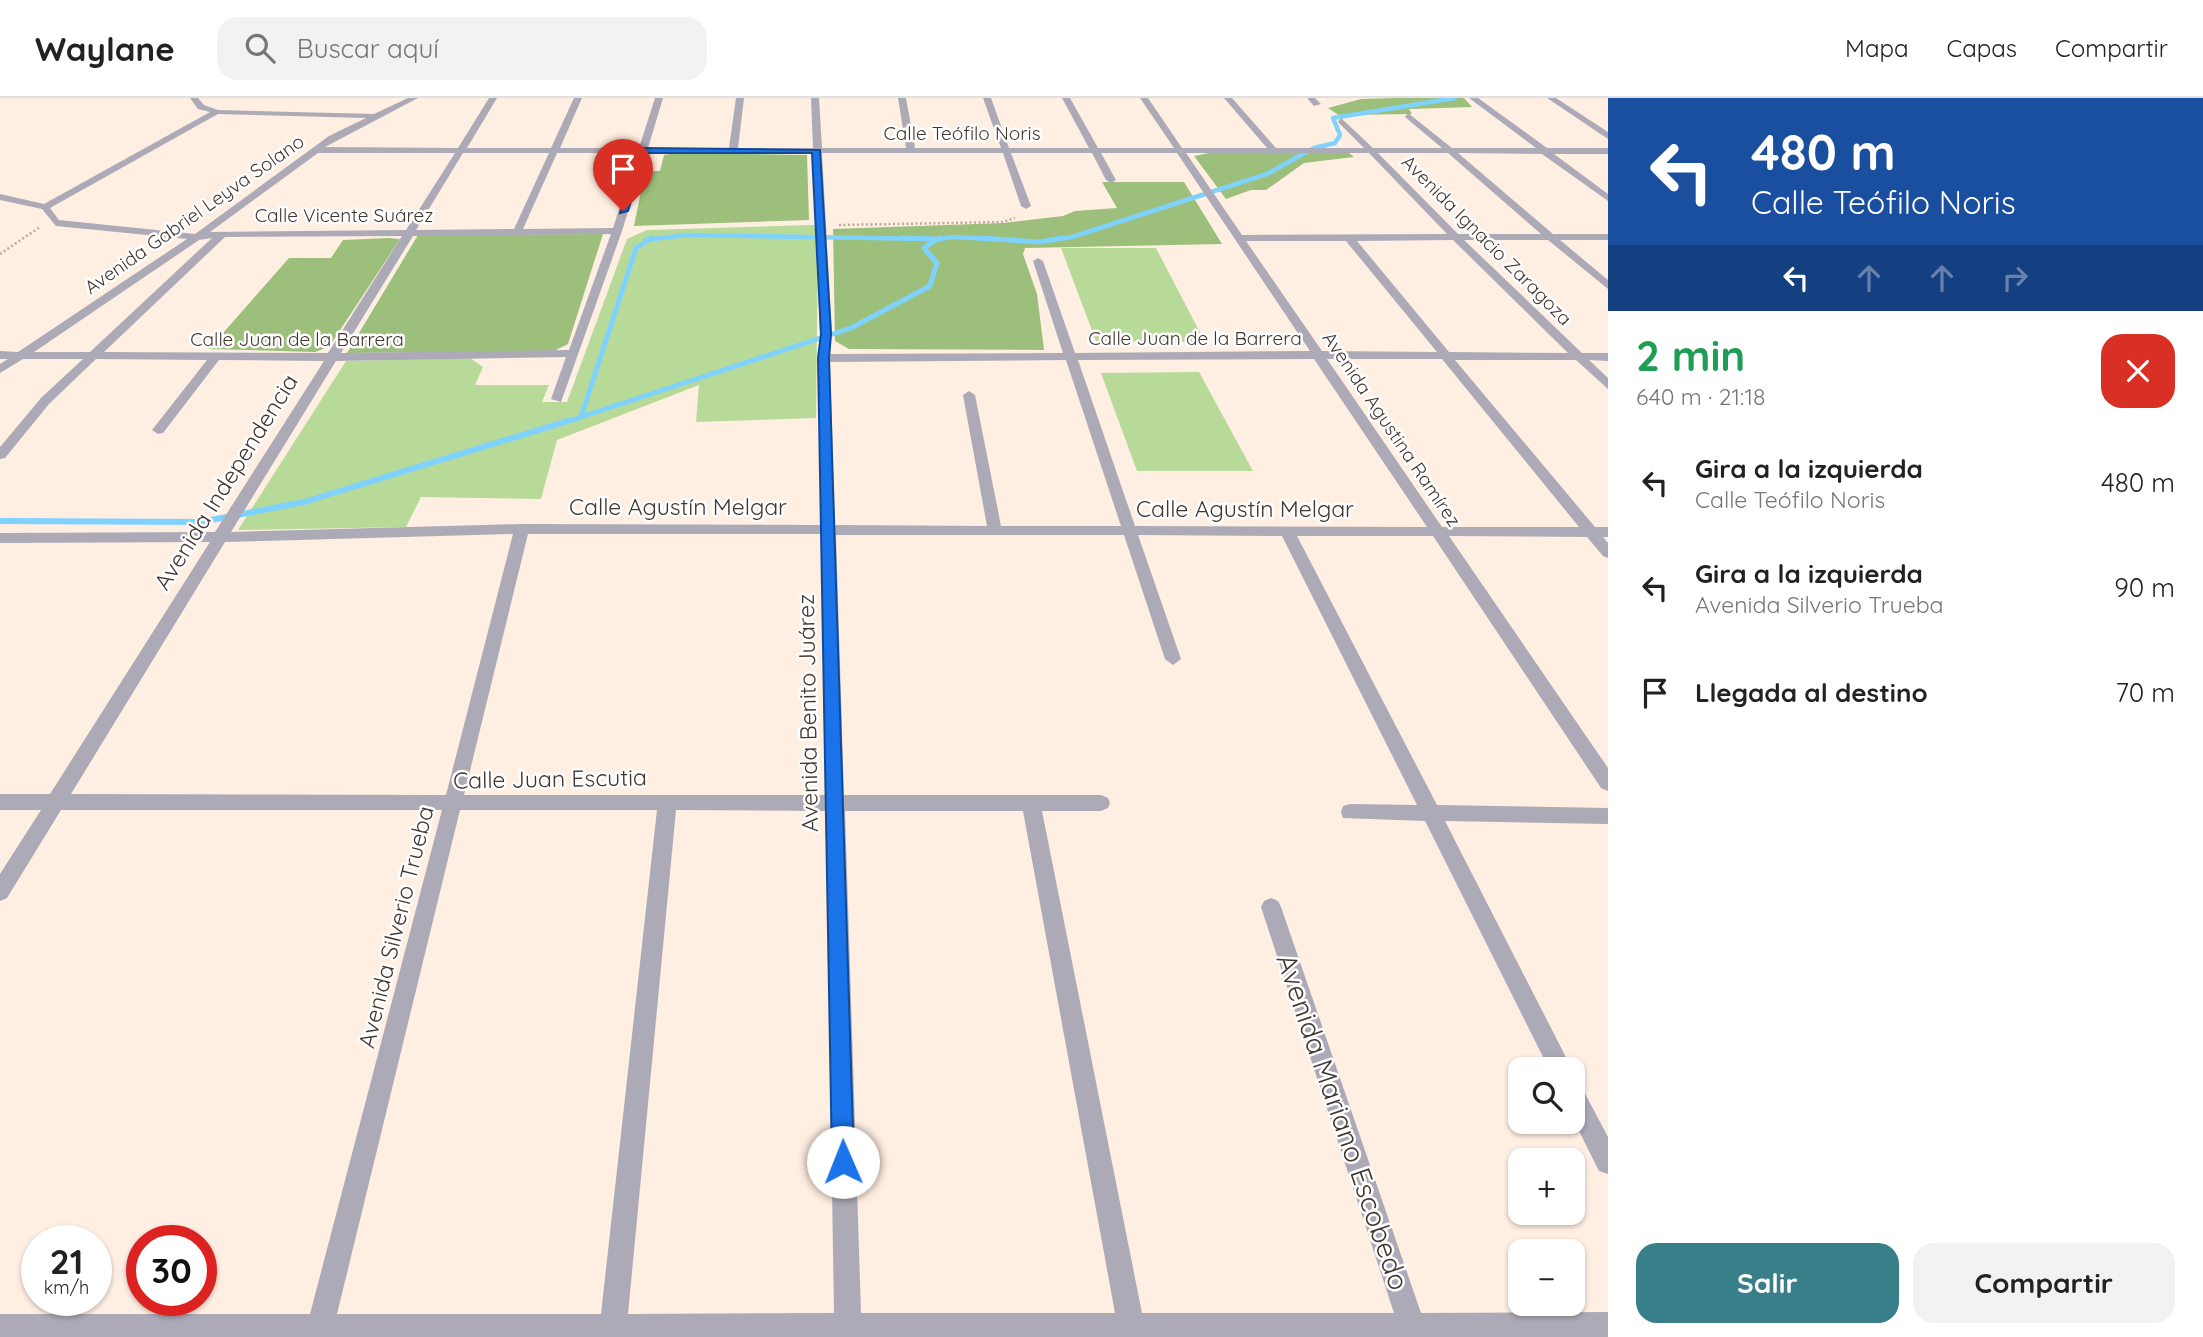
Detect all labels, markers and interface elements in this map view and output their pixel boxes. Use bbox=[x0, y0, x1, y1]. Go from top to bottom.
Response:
search box bbox=[217, 17, 707, 80]
text: Waylane bbox=[35, 28, 175, 69]
icon: search bbox=[241, 29, 279, 67]
text: Buscar aquí bbox=[297, 32, 439, 65]
text: Mapa bbox=[1845, 33, 1909, 63]
text: Capas bbox=[1947, 33, 2017, 63]
text: Compartir bbox=[2055, 33, 2168, 63]
street label: Calle Teófilo Noris bbox=[883, 121, 1041, 145]
text: 480 m bbox=[1751, 121, 1896, 182]
icon: left bbox=[1636, 126, 1727, 217]
street label: Avenida Gabriel Leyva Solano bbox=[80, 129, 308, 299]
pin bbox=[593, 139, 653, 211]
icon: arrive bbox=[604, 150, 642, 188]
street label: Avenida Ignacio Zaragoza bbox=[1397, 150, 1577, 330]
text: Calle Teófilo Noris bbox=[1751, 182, 2016, 222]
street label: Calle Vicente Suárez bbox=[255, 203, 433, 227]
icon: left bbox=[1777, 259, 1815, 297]
icon: ahead bbox=[1850, 259, 1888, 297]
icon: ahead bbox=[1923, 259, 1961, 297]
icon: right bbox=[1996, 259, 2034, 297]
street label: Calle Juan de la Barrera bbox=[1088, 326, 1302, 350]
street label: Calle Juan de la Barrera bbox=[190, 327, 404, 351]
street label: Avenida Agustina Ramírez bbox=[1318, 327, 1466, 531]
text: 2 min bbox=[1636, 329, 1745, 382]
button: close bbox=[2101, 334, 2175, 408]
street label: Avenida Independencia bbox=[147, 369, 304, 595]
text: 640 m · 21:18 bbox=[1636, 382, 1765, 411]
text: Gira a la izquierda bbox=[1695, 452, 1923, 485]
icon: left bbox=[1636, 464, 1674, 502]
text: 480 m bbox=[2101, 466, 2175, 499]
text: Calle Teófilo Noris bbox=[1695, 485, 1885, 514]
street label: Calle Agustín Melgar bbox=[569, 492, 787, 521]
street label: Calle Agustín Melgar bbox=[1136, 494, 1354, 523]
text: Gira a la izquierda bbox=[1695, 557, 1923, 590]
icon: left bbox=[1636, 569, 1674, 607]
text: 90 m bbox=[2114, 571, 2175, 604]
text: Avenida Silverio Trueba bbox=[1695, 590, 1944, 619]
street label: Avenida Benito Juárez bbox=[791, 594, 824, 832]
icon: arrive bbox=[1636, 674, 1674, 712]
text: Llegada al destino bbox=[1695, 676, 1928, 709]
text: 70 m bbox=[2115, 676, 2175, 709]
street label: Calle Juan Escutia bbox=[453, 762, 647, 795]
street label: Avenida Silverio Trueba bbox=[351, 803, 440, 1051]
street label: Avenida Mariano Escobedo bbox=[1269, 949, 1418, 1295]
map controls bbox=[1508, 1057, 1585, 1316]
button: search bbox=[1508, 1057, 1585, 1134]
position arrow bbox=[806, 1125, 880, 1199]
button: + bbox=[1508, 1148, 1585, 1225]
speed limit sign: 30 bbox=[126, 1225, 217, 1316]
text: 21 bbox=[50, 1239, 83, 1283]
button: − bbox=[1508, 1239, 1585, 1316]
button: Salir bbox=[1636, 1243, 1899, 1323]
button: Compartir bbox=[1913, 1243, 2175, 1323]
text: km/h bbox=[44, 1276, 89, 1299]

